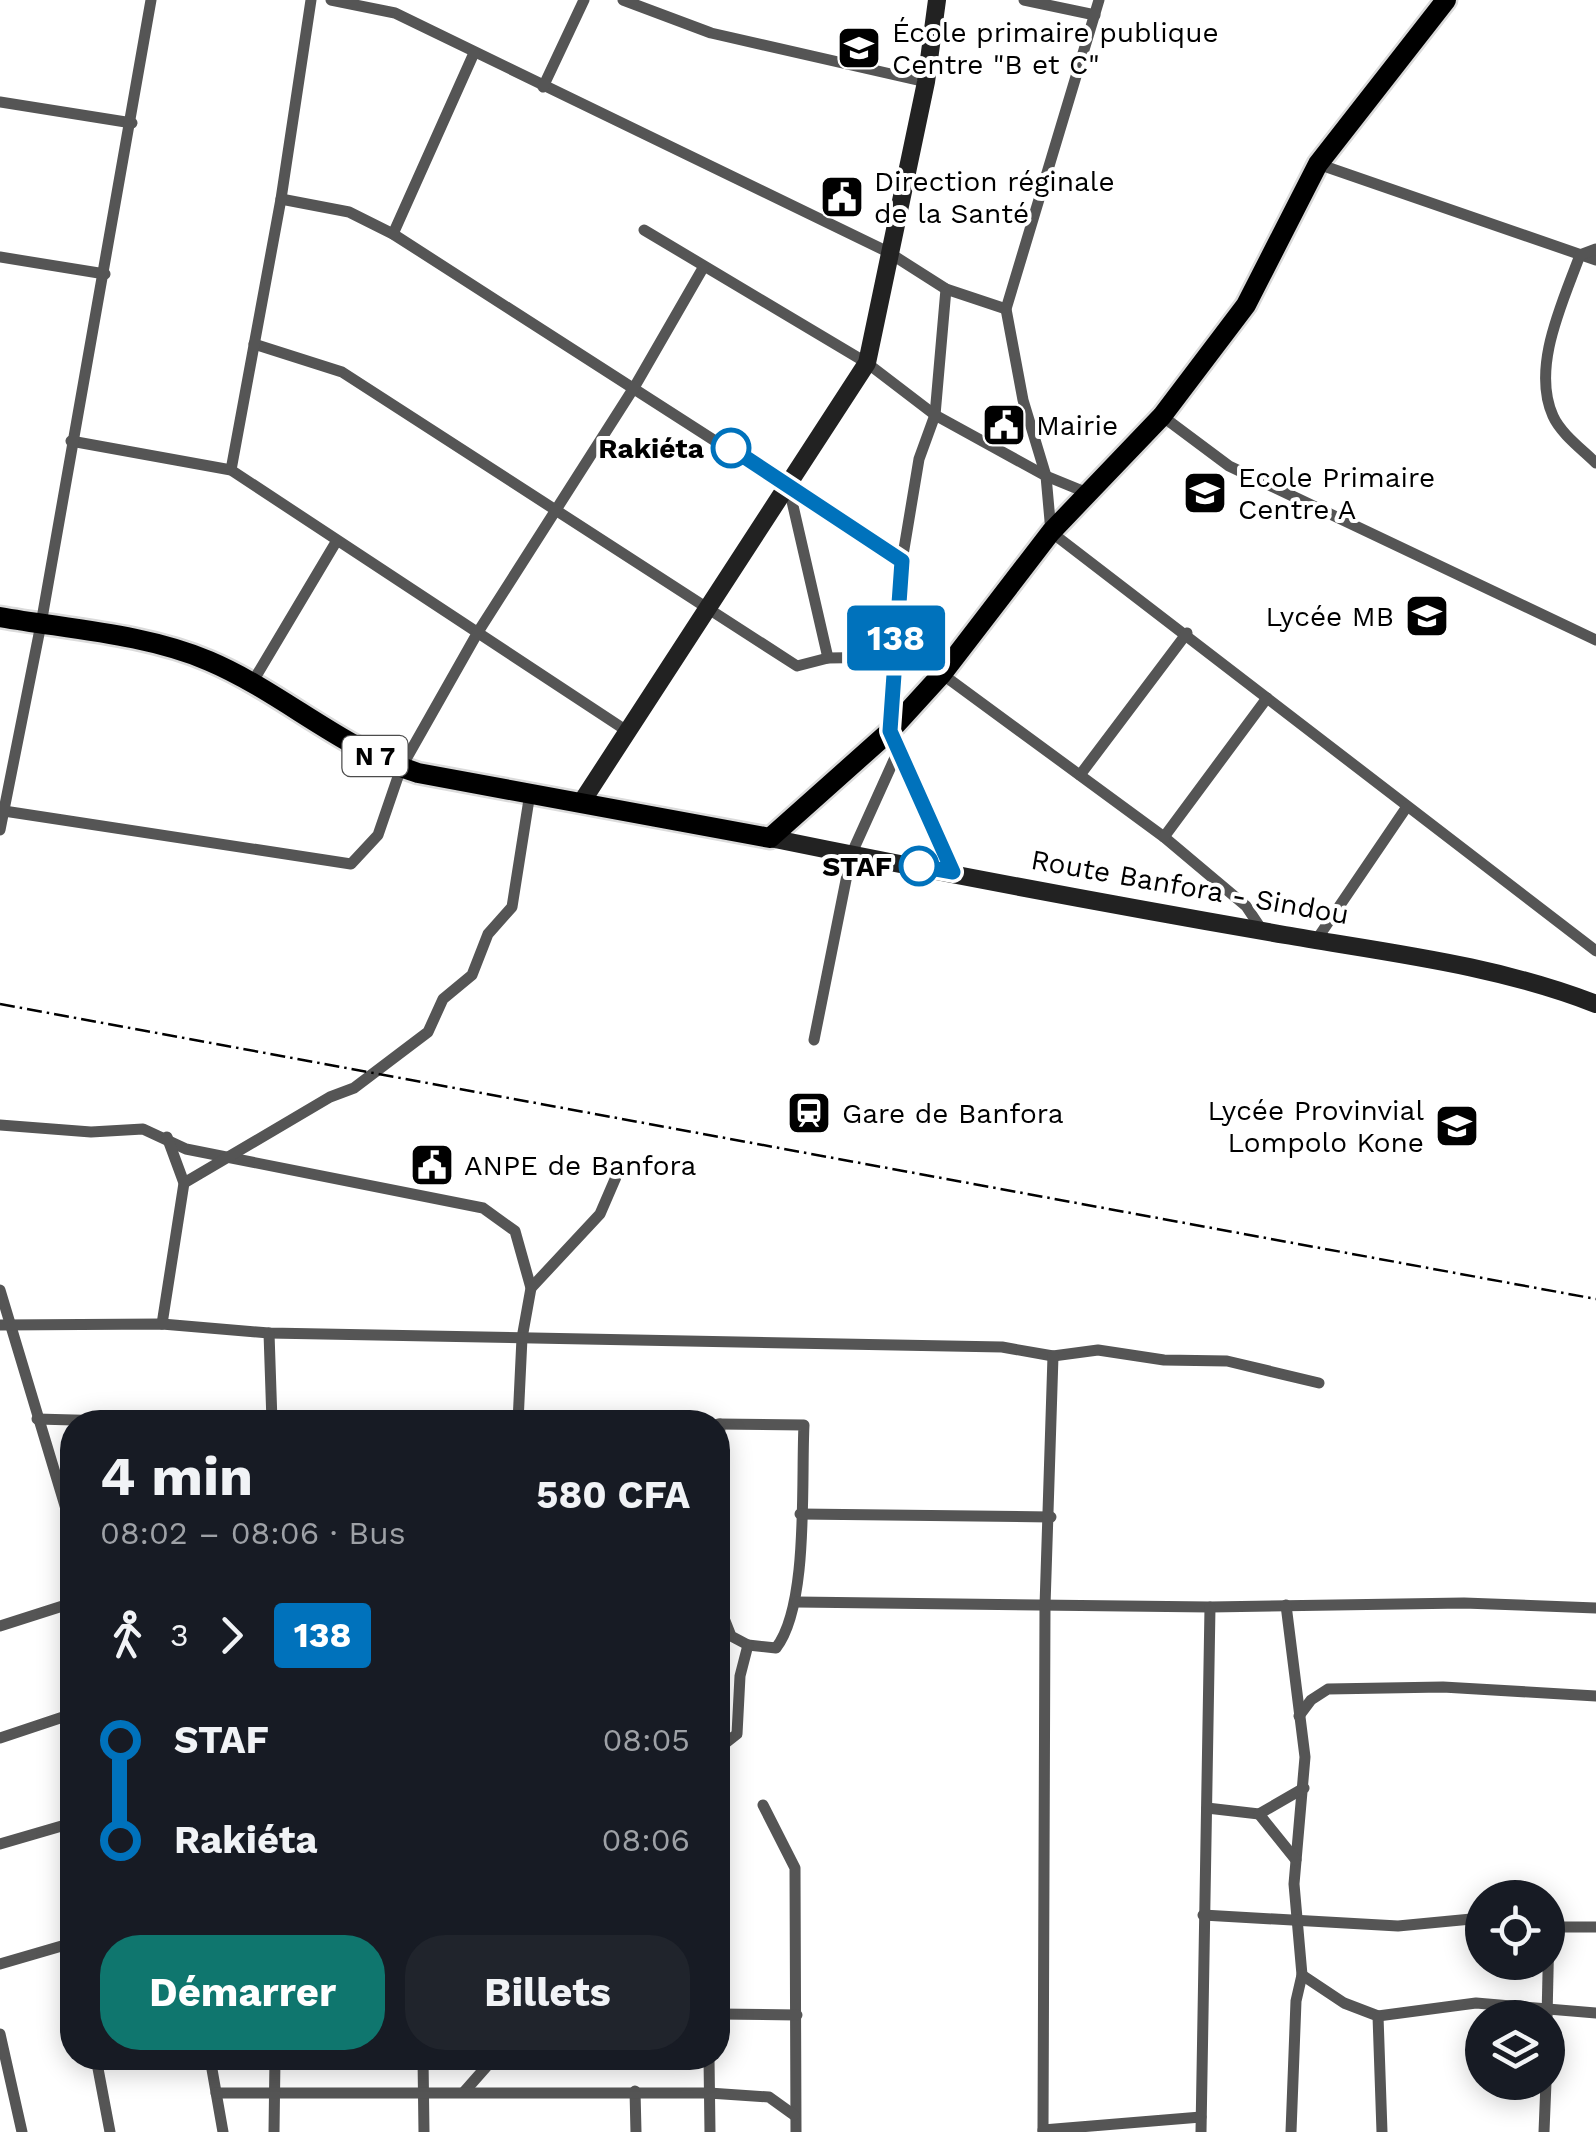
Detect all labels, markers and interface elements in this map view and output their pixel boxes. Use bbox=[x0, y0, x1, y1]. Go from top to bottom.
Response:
place label: École primaire publique Centre "B et C" bbox=[892, 16, 1219, 81]
school or university icon: École primaire publique Centre "B et C" bbox=[836, 25, 882, 71]
place label: Direction réginale de la Santé bbox=[874, 165, 1115, 230]
public building icon: Direction réginale de la Santé bbox=[819, 174, 865, 220]
public building icon: Mairie bbox=[981, 402, 1027, 448]
place label: Mairie bbox=[1036, 409, 1118, 442]
marker: Rakiéta bbox=[712, 429, 750, 467]
place label: Rakiéta bbox=[598, 432, 705, 465]
place label: Ecole Primaire Centre A bbox=[1238, 461, 1435, 526]
school or university icon: Ecole Primaire Centre A bbox=[1182, 470, 1228, 516]
school or university icon: Lycée MB bbox=[1404, 593, 1450, 639]
place label: Lycée MB bbox=[1266, 600, 1394, 633]
line badge: 138 bbox=[838, 606, 954, 670]
text: 138 bbox=[867, 617, 925, 659]
road number: N 7 bbox=[342, 736, 408, 776]
street label: Route Banfora - Sindou bbox=[1028, 843, 1352, 931]
marker: STAF bbox=[900, 847, 938, 885]
place label: STAF bbox=[822, 850, 892, 883]
station icon: Gare de Banfora bbox=[786, 1090, 832, 1136]
place label: Lycée Provinvial Lompolo Kone bbox=[1208, 1094, 1424, 1159]
place label: Gare de Banfora bbox=[842, 1097, 1064, 1130]
school or university icon: Lycée Provinvial Lompolo Kone bbox=[1434, 1103, 1480, 1149]
public building icon: ANPE de Banfora bbox=[409, 1142, 455, 1188]
place label: ANPE de Banfora bbox=[464, 1149, 696, 1182]
text: 4 min bbox=[100, 1444, 253, 1508]
text: 580 CFA bbox=[536, 1473, 690, 1517]
text: 08:02 – 08:06 · Bus bbox=[100, 1514, 406, 1552]
icon: walk bbox=[100, 1608, 155, 1663]
icon: forward bbox=[204, 1608, 259, 1663]
text: 138 bbox=[294, 1614, 351, 1656]
text: 3 bbox=[170, 1616, 189, 1654]
text: STAF bbox=[174, 1718, 269, 1762]
text: 08:05 bbox=[602, 1721, 690, 1759]
text: Rakiéta bbox=[174, 1818, 318, 1862]
text: 08:06 bbox=[602, 1821, 690, 1859]
map controls bbox=[1465, 1880, 1565, 2100]
button: locate bbox=[1465, 1880, 1565, 1980]
button: Démarrer bbox=[100, 1935, 385, 2050]
button: Billets bbox=[405, 1935, 690, 2050]
button: layers bbox=[1465, 2000, 1565, 2100]

